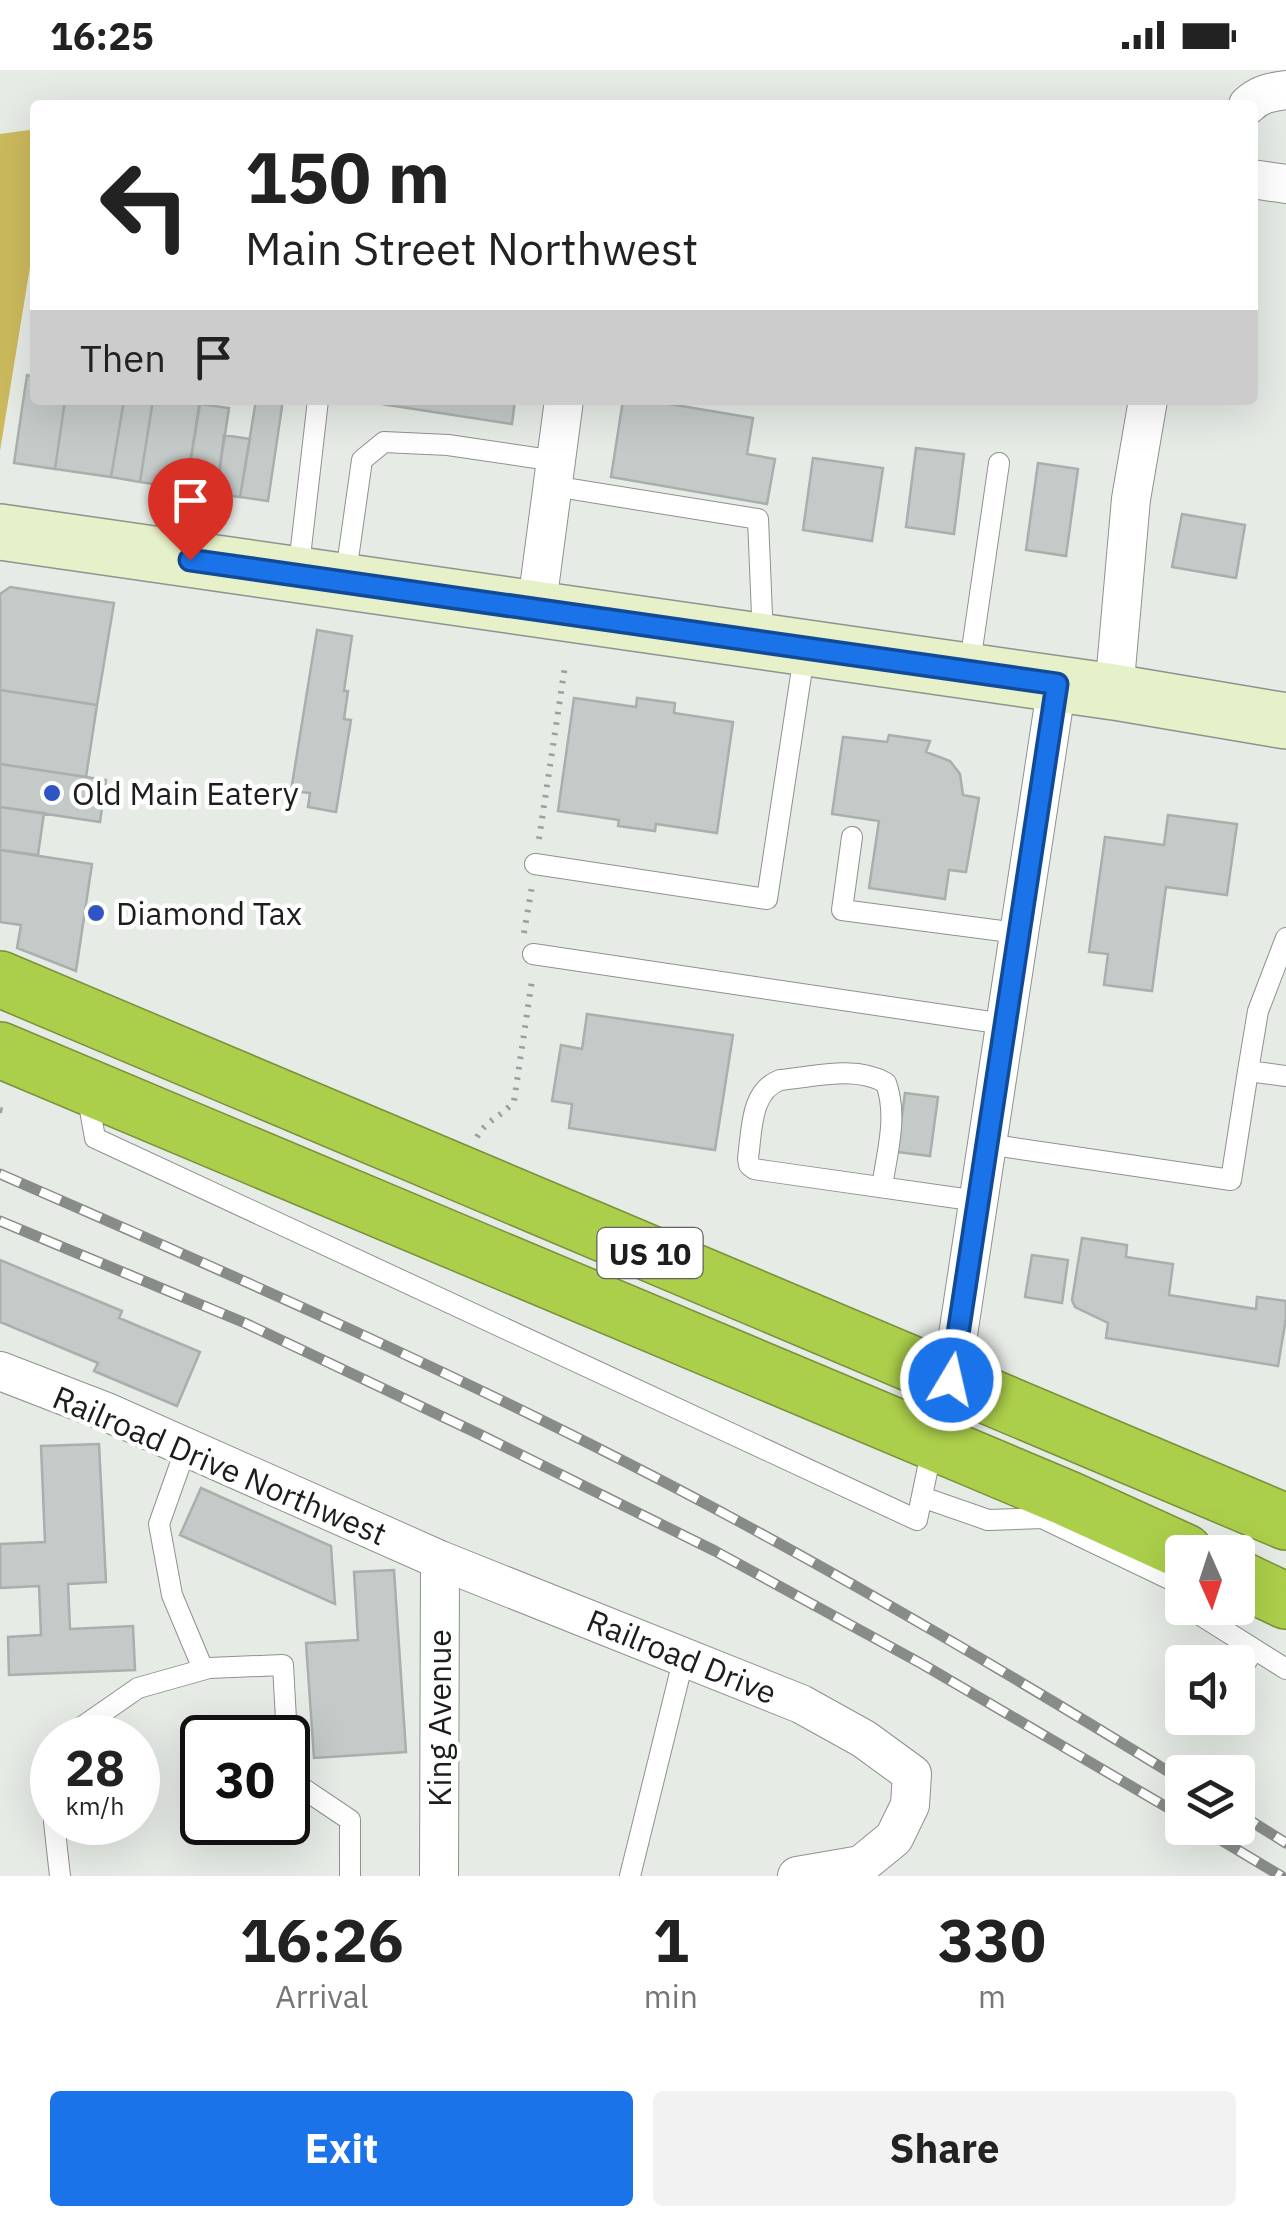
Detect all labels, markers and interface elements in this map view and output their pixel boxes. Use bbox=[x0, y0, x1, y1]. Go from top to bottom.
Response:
text: 16:25 bbox=[50, 11, 154, 60]
text: 150 m bbox=[245, 131, 450, 222]
icon: left bbox=[80, 140, 210, 270]
text: Main Street Northwest bbox=[245, 219, 698, 277]
icon: arrive bbox=[186, 330, 241, 385]
text: Then bbox=[80, 333, 166, 382]
pin bbox=[148, 458, 233, 561]
icon: arrive bbox=[163, 473, 218, 528]
place label: Old Main Eatery bbox=[72, 772, 299, 814]
marker: Old Main Eatery bbox=[41, 782, 63, 804]
place label: Diamond Tax bbox=[116, 892, 302, 934]
marker: Diamond Tax bbox=[85, 902, 107, 924]
road number: US 10 bbox=[598, 1228, 702, 1278]
position arrow bbox=[899, 1328, 1003, 1432]
street label: Railroad Drive Northwest bbox=[47, 1376, 393, 1554]
north arrow bbox=[1165, 1535, 1255, 1625]
map controls bbox=[1165, 1535, 1255, 1845]
street label: Railroad Drive bbox=[581, 1599, 783, 1713]
street label: King Avenue bbox=[418, 1629, 460, 1807]
button: sound bbox=[1165, 1645, 1255, 1735]
speed limit sign: 30 bbox=[180, 1715, 310, 1845]
text: 28 bbox=[65, 1735, 125, 1800]
button: layers bbox=[1165, 1755, 1255, 1845]
text: km/h bbox=[66, 1789, 124, 1822]
text: 16:26 bbox=[240, 1900, 404, 1979]
text: 1 bbox=[653, 1900, 689, 1979]
text: 330 bbox=[938, 1900, 1046, 1979]
text: Arrival bbox=[275, 1975, 369, 2017]
text: min bbox=[644, 1975, 698, 2017]
text: m bbox=[978, 1975, 1006, 2017]
button: Exit bbox=[50, 2091, 633, 2206]
button: Share bbox=[653, 2091, 1236, 2206]

